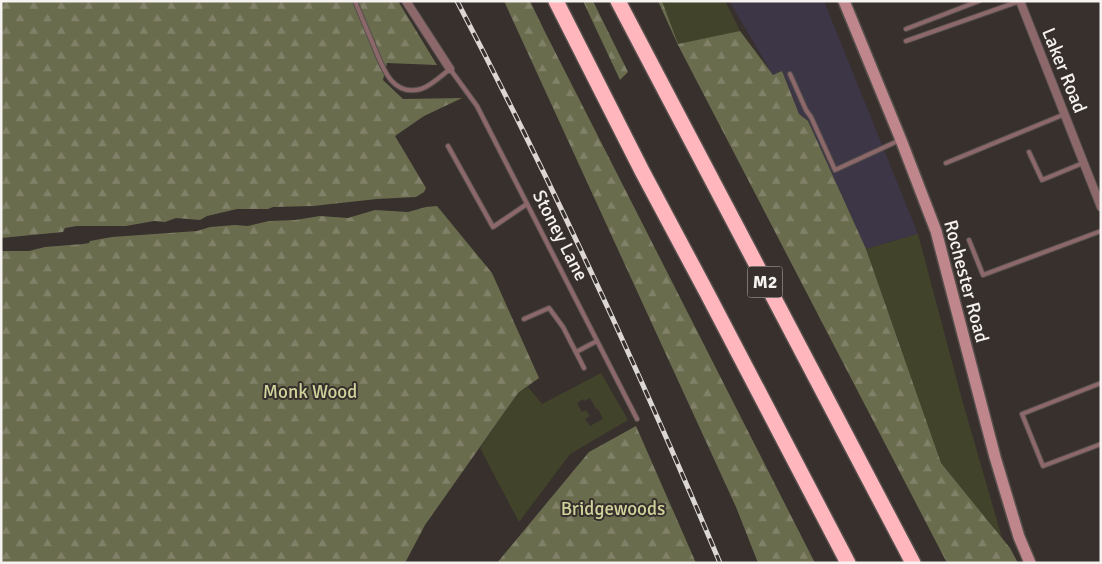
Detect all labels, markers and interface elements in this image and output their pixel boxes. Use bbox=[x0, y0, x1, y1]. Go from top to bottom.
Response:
street label: Laker Road bbox=[1036, 24, 1092, 117]
street label: Stoney Lane bbox=[527, 186, 593, 285]
street label: Rochester Road bbox=[938, 217, 994, 345]
road number: M2 bbox=[748, 266, 782, 298]
park label: Monk Wood bbox=[263, 380, 357, 404]
park label: Bridgewoods bbox=[561, 497, 665, 521]

